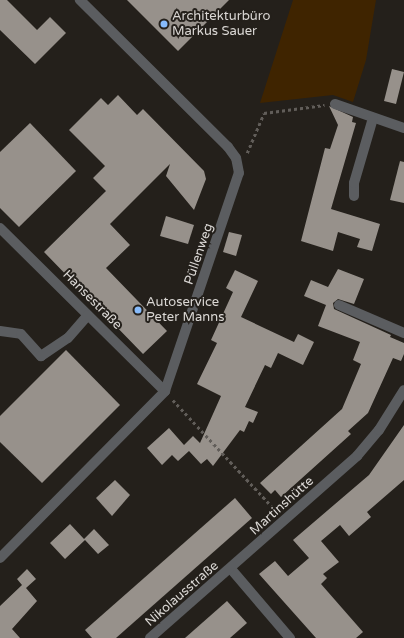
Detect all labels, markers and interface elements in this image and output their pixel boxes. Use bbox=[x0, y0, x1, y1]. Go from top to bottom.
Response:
place label: Architekturbüro Markus Sauer bbox=[172, 9, 270, 40]
marker: Architekturbüro Markus Sauer bbox=[159, 19, 169, 29]
street label: Püllenweg bbox=[181, 221, 217, 287]
street label: Hansestraße bbox=[59, 267, 125, 333]
place label: Autoservice Peter Manns bbox=[146, 295, 224, 326]
marker: Autoservice Peter Manns bbox=[133, 305, 143, 315]
street label: Martinshütte bbox=[247, 473, 317, 539]
street label: Nikolausstraße bbox=[142, 558, 222, 630]

